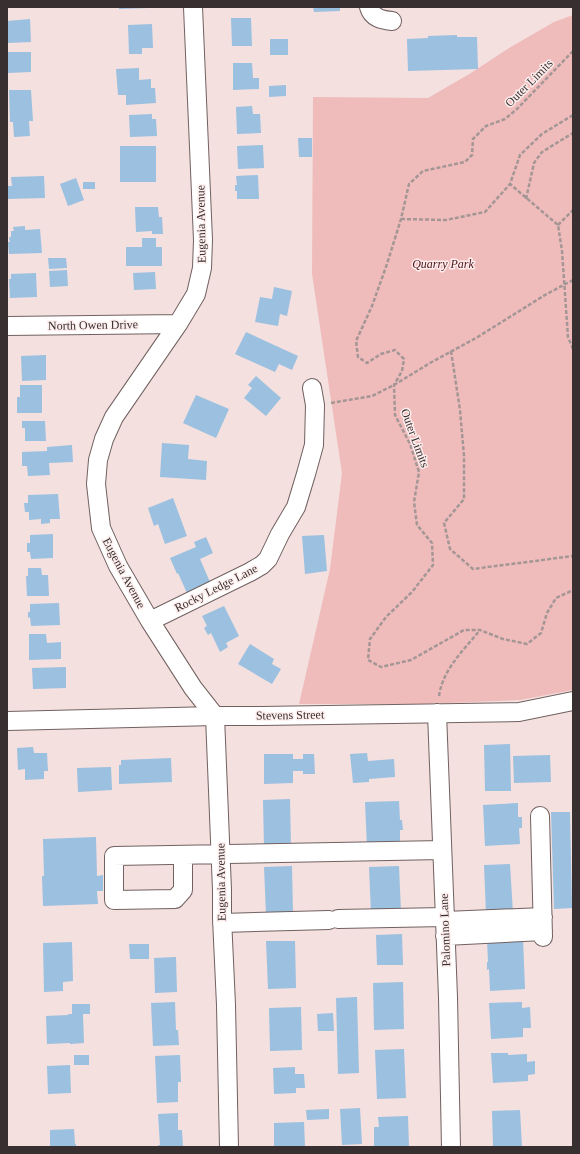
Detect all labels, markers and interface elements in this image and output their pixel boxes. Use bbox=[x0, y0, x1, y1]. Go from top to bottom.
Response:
street label: Outer Limits bbox=[502, 56, 556, 110]
street label: Eugenia Avenue bbox=[193, 185, 209, 263]
park label: Quarry Park bbox=[412, 257, 474, 271]
street label: North Owen Drive bbox=[48, 317, 138, 333]
street label: Outer Limits bbox=[398, 407, 432, 470]
street label: Eugenia Avenue bbox=[99, 535, 149, 611]
street label: Rocky Ledge Lane bbox=[172, 561, 260, 615]
street label: Stevens Street bbox=[256, 707, 325, 723]
street label: Eugenia Avenue bbox=[213, 843, 229, 921]
street label: Palomino Lane bbox=[437, 893, 453, 967]

